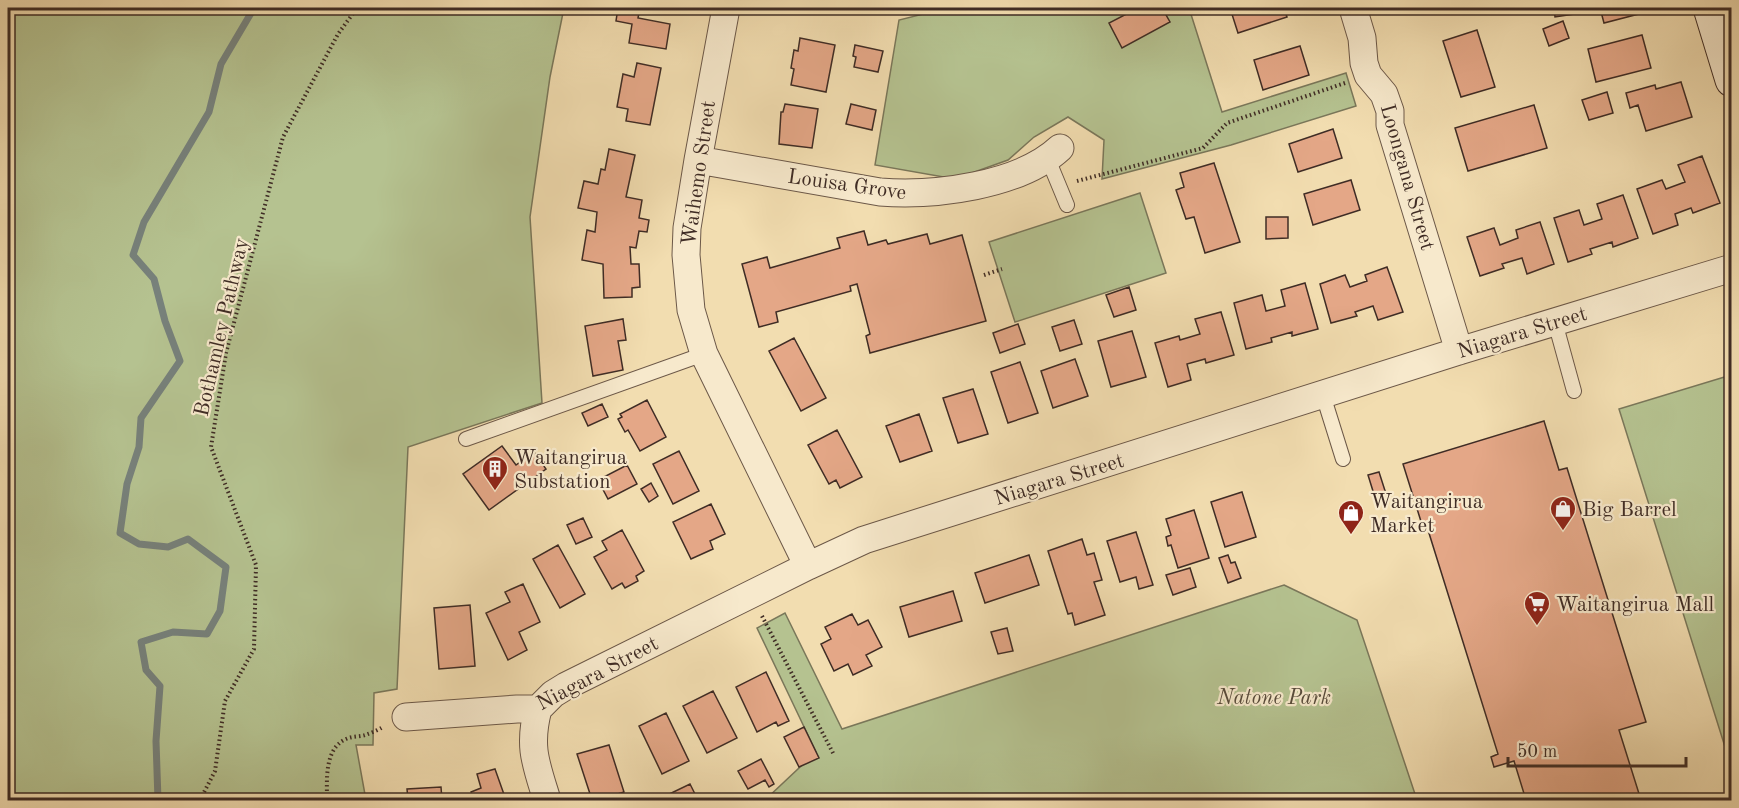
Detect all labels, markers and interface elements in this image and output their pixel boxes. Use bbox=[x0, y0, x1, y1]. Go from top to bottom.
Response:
street label: Waihemo Street bbox=[679, 99, 720, 247]
street label: Loongana Street bbox=[1376, 102, 1437, 253]
street label: Louisa Grove bbox=[786, 167, 908, 204]
street label: Bothamley Pathway bbox=[192, 236, 253, 419]
street label: Niagara Street bbox=[1455, 304, 1590, 363]
place label: Waitangirua Substation bbox=[514, 448, 627, 493]
street label: Niagara Street bbox=[992, 451, 1127, 510]
building icon: Waitangirua Substation bbox=[480, 454, 510, 492]
place label: Waitangirua Market bbox=[1370, 492, 1483, 537]
shop icon: Big Barrel bbox=[1548, 494, 1578, 532]
shop icon: Waitangirua Market bbox=[1336, 498, 1366, 536]
place label: Big Barrel bbox=[1582, 500, 1677, 521]
supermarket icon: Waitangirua Mall bbox=[1522, 589, 1552, 627]
place label: Waitangirua Mall bbox=[1556, 595, 1715, 616]
street label: Niagara Street bbox=[533, 633, 662, 715]
park label: Natone Park bbox=[1216, 688, 1331, 709]
scale bar bbox=[1508, 730, 1686, 768]
text: 50 m bbox=[1517, 743, 1557, 761]

